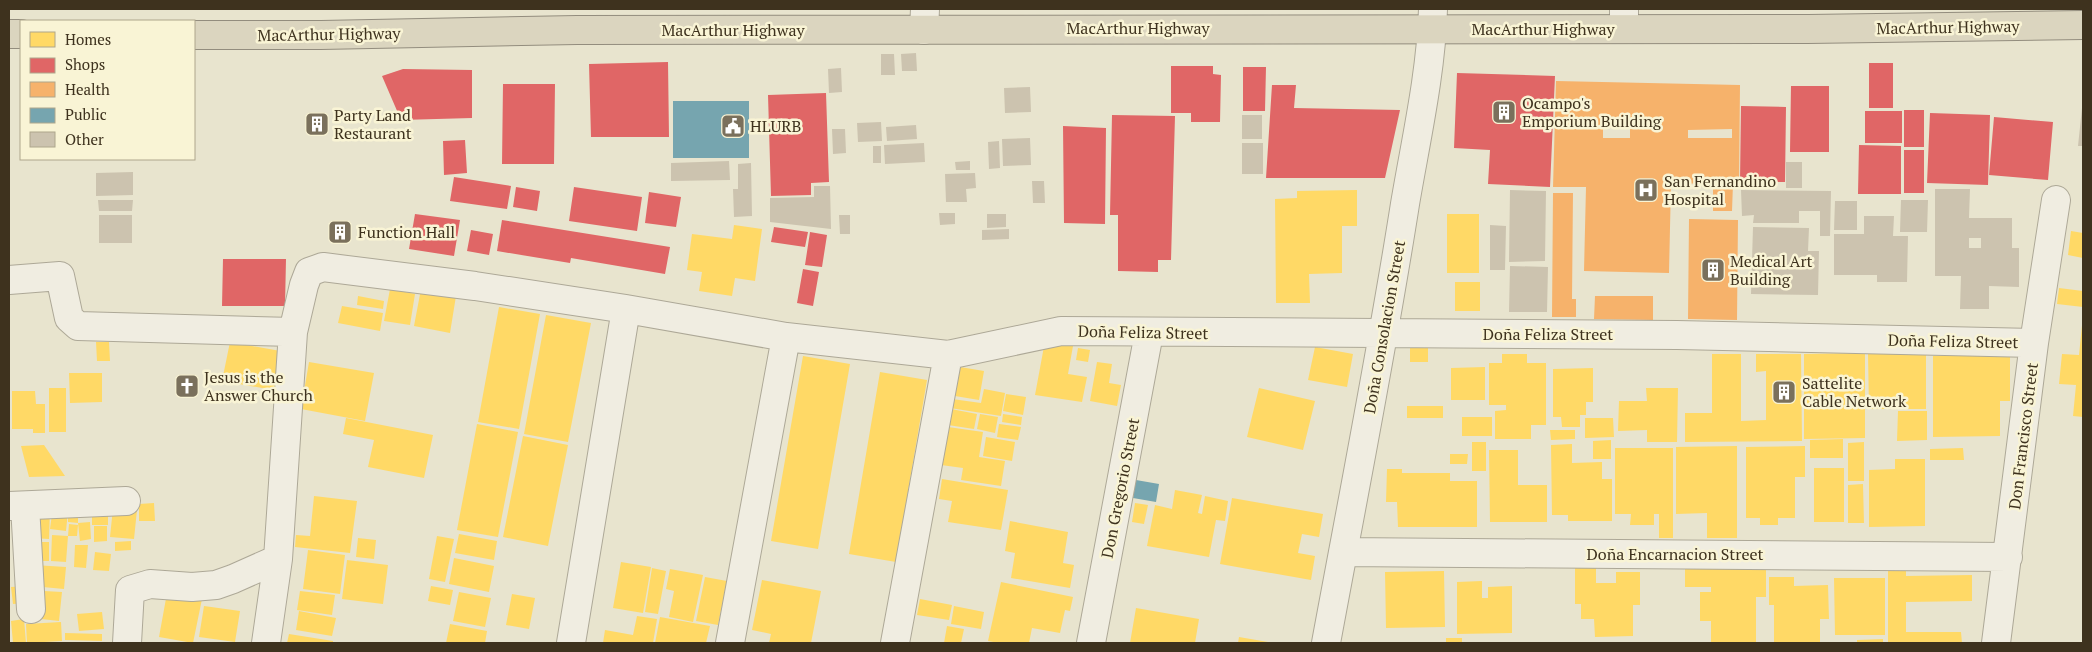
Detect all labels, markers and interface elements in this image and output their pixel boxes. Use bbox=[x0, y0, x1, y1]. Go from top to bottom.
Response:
street label: MacArthur Highway bbox=[1876, 15, 2021, 39]
street label: MacArthur Highway bbox=[1066, 17, 1210, 39]
street label: MacArthur Highway bbox=[1471, 18, 1615, 40]
street label: MacArthur Highway bbox=[661, 19, 805, 41]
legend bbox=[20, 20, 195, 160]
street label: MacArthur Highway bbox=[257, 22, 402, 46]
text: Homes bbox=[65, 29, 111, 49]
text: Shops bbox=[65, 54, 105, 74]
text: Health bbox=[65, 79, 110, 99]
place label: Ocampo's Emporium Building bbox=[1522, 92, 1662, 132]
building icon: Ocampo's Emporium Building bbox=[1491, 99, 1517, 125]
text: Public bbox=[65, 104, 107, 124]
place label: Party Land Restaurant bbox=[334, 104, 412, 144]
building icon: Party Land Restaurant bbox=[304, 111, 330, 137]
public building icon: HLURB bbox=[720, 113, 746, 139]
place label: HLURB bbox=[750, 115, 801, 137]
text: Other bbox=[65, 129, 104, 149]
place label: San Fernandino Hospital bbox=[1664, 170, 1776, 210]
hospital icon: San Fernandino Hospital bbox=[1633, 177, 1659, 203]
building icon: Function Hall bbox=[327, 219, 353, 245]
place label: Function Hall bbox=[358, 221, 455, 243]
street label: Doña Consolacion Street bbox=[1358, 238, 1410, 415]
place label: Medical Art Building bbox=[1730, 250, 1813, 290]
building icon: Medical Art Building bbox=[1700, 257, 1726, 283]
street label: Doña Feliza Street bbox=[1078, 320, 1208, 344]
street label: Doña Feliza Street bbox=[1483, 323, 1613, 345]
street label: Doña Feliza Street bbox=[1888, 329, 2018, 353]
street label: Don Francisco Street bbox=[2003, 361, 2043, 511]
place label: Jesus is the Answer Church bbox=[204, 366, 313, 406]
place label: Sattelite Cable Network bbox=[1802, 372, 1907, 412]
church icon: Jesus is the Answer Church bbox=[174, 373, 200, 399]
building icon: Sattelite Cable Network bbox=[1771, 379, 1797, 405]
street label: Don Gregorio Street bbox=[1096, 416, 1144, 560]
street label: Doña Encarnacion Street bbox=[1587, 543, 1764, 565]

